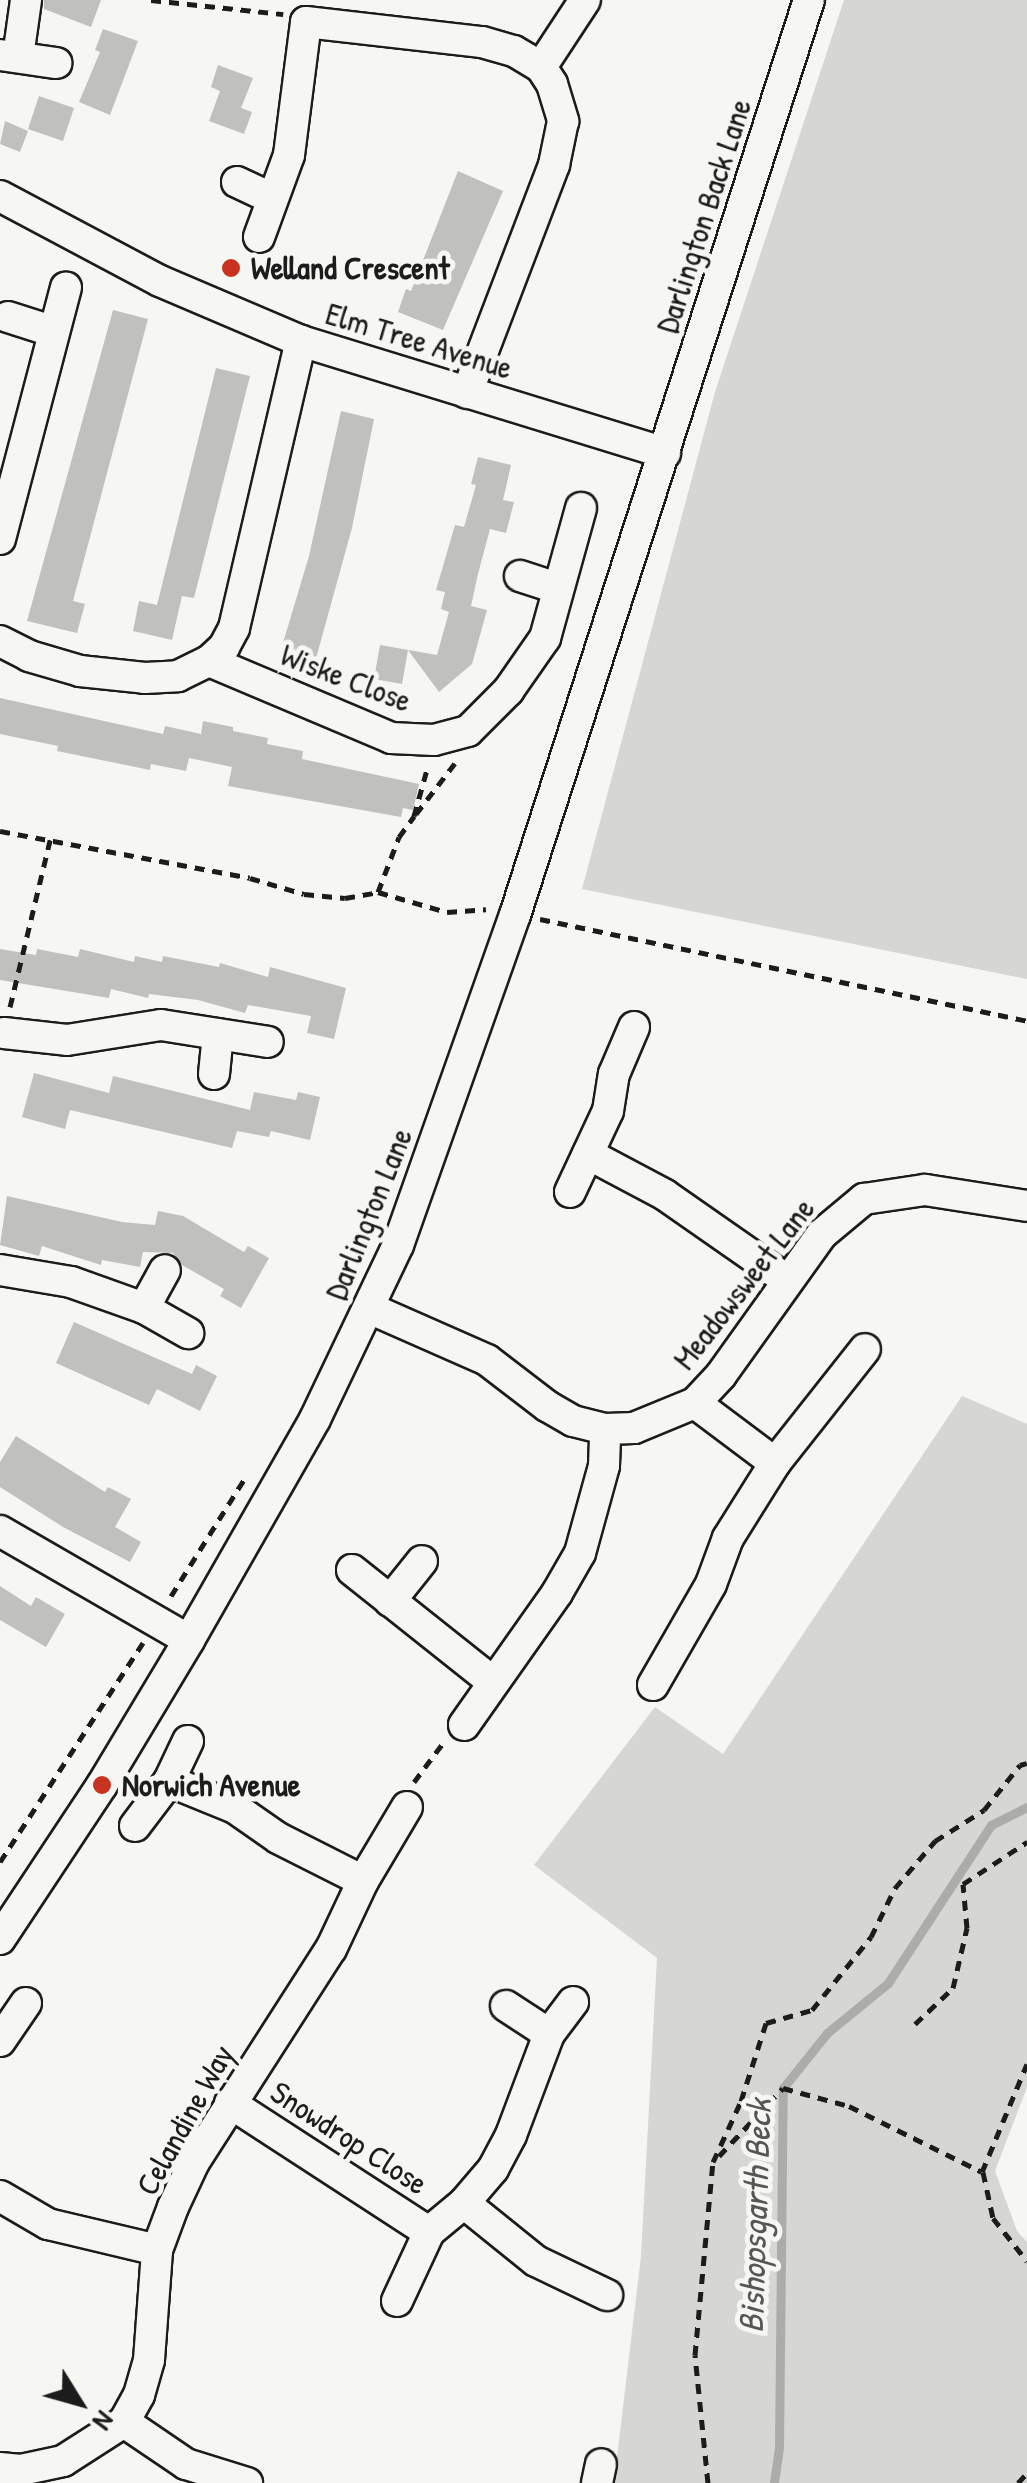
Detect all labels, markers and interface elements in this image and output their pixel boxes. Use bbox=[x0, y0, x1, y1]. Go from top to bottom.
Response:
street label: Darlington Back Lane bbox=[648, 94, 760, 338]
place label: Welland Crescent bbox=[251, 249, 450, 287]
marker: Welland Crescent bbox=[220, 257, 242, 279]
street label: Elm Tree Avenue bbox=[321, 294, 517, 388]
street label: Wiske Close bbox=[275, 636, 417, 720]
street label: Darlington Lane bbox=[317, 1123, 421, 1305]
street label: Meadowsweet Lane bbox=[665, 1191, 823, 1377]
place label: Norwich Avenue bbox=[122, 1766, 301, 1804]
marker: Norwich Avenue bbox=[91, 1774, 113, 1796]
street label: Celandine Way bbox=[128, 2038, 242, 2202]
street label: Snowdrop Close bbox=[263, 2073, 435, 2203]
water label: Bishopsgarth Beck bbox=[730, 2099, 780, 2333]
north arrow bbox=[30, 2353, 130, 2453]
text: N bbox=[84, 2404, 124, 2438]

